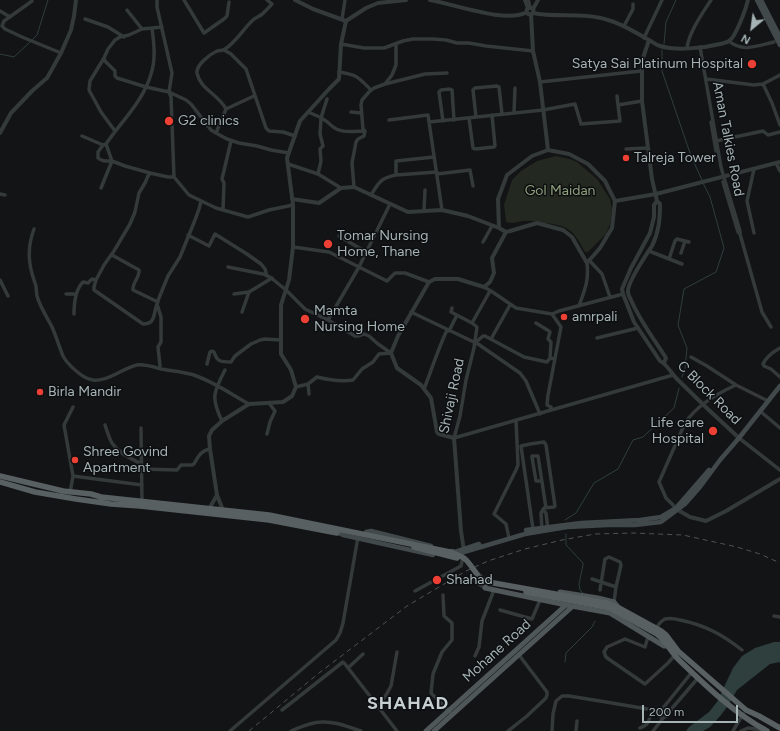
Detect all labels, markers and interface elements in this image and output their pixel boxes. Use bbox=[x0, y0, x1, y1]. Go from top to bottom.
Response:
north arrow bbox=[732, 8, 772, 48]
text: N bbox=[739, 31, 753, 47]
place label: Satya Sai Platinum Hospital bbox=[572, 56, 743, 72]
marker: Satya Sai Platinum Hospital bbox=[746, 58, 758, 70]
street label: Aman Talkies Road bbox=[709, 80, 747, 198]
place label: G2 clinics bbox=[178, 113, 239, 129]
marker: G2 clinics bbox=[163, 115, 175, 127]
place label: Talreja Tower bbox=[634, 150, 716, 166]
marker: Talreja Tower bbox=[621, 153, 631, 163]
park label: Gol Maidan bbox=[525, 183, 595, 199]
place label: Tomar Nursing Home, Thane bbox=[337, 228, 428, 260]
marker: Tomar Nursing Home, Thane bbox=[322, 238, 334, 250]
place label: Mamta Nursing Home bbox=[314, 303, 405, 336]
place label: amrpali bbox=[572, 309, 618, 325]
marker: amrpali bbox=[559, 312, 569, 322]
marker: Mamta Nursing Home bbox=[299, 313, 311, 325]
street label: Shivaji Road bbox=[436, 357, 468, 435]
street label: C Block Road bbox=[674, 358, 744, 428]
place label: Birla Mandir bbox=[48, 384, 121, 400]
marker: Birla Mandir bbox=[35, 387, 45, 397]
place label: Life care Hospital bbox=[650, 415, 704, 448]
marker: Life care Hospital bbox=[707, 425, 719, 437]
place label: Shree Govind Apartment bbox=[83, 444, 168, 476]
marker: Shree Govind Apartment bbox=[70, 455, 80, 465]
place label: Shahad bbox=[446, 572, 493, 588]
marker: Shahad bbox=[431, 574, 443, 586]
street label: Mohane Road bbox=[459, 616, 535, 686]
district label: SHAHAD bbox=[367, 693, 449, 715]
scale bar bbox=[644, 697, 740, 723]
text: 200 m bbox=[649, 705, 684, 719]

